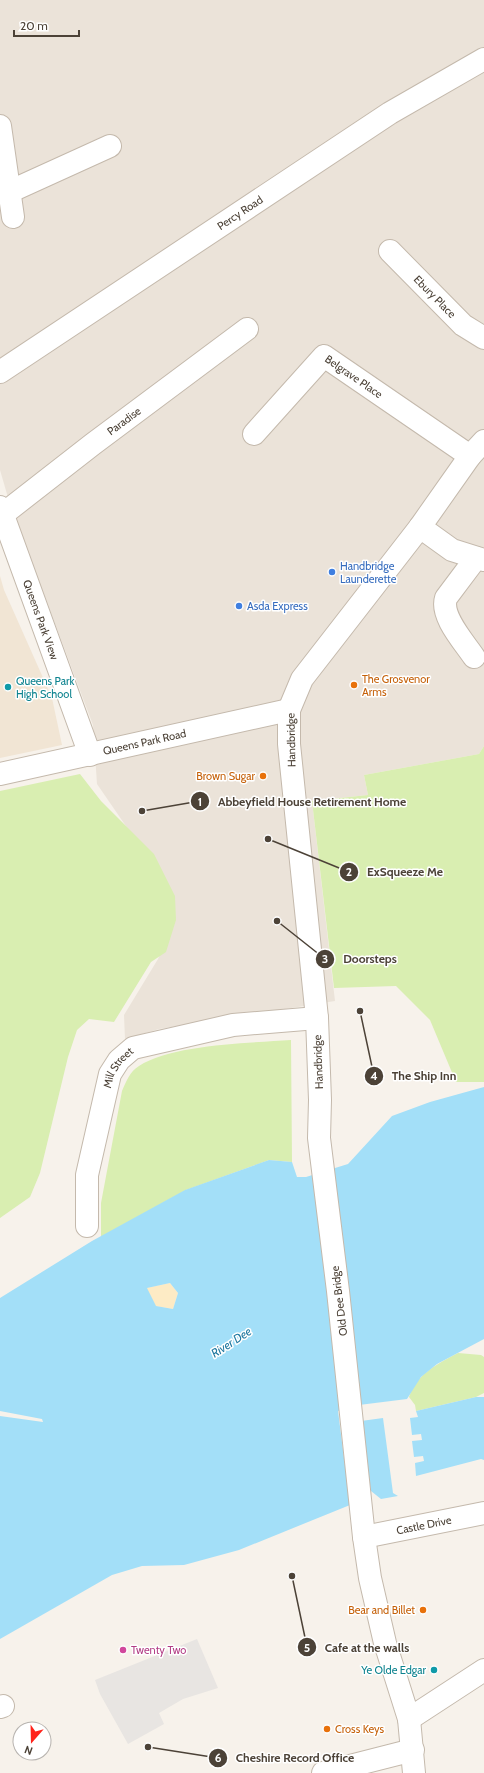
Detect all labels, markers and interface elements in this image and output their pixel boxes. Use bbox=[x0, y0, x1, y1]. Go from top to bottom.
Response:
scale bar bbox=[14, 12, 79, 38]
text: 20 m bbox=[20, 18, 48, 33]
street label: Percy Road bbox=[214, 192, 265, 233]
street label: Ebury Place bbox=[411, 272, 459, 321]
street label: Belgrave Place bbox=[322, 352, 386, 401]
street label: Paradise bbox=[104, 403, 144, 438]
place label: Handbridge Launderette bbox=[340, 559, 397, 586]
marker: Handbridge Launderette bbox=[327, 567, 337, 577]
street label: Queens Park View bbox=[20, 578, 62, 662]
place label: Asda Express bbox=[247, 599, 308, 613]
marker: Asda Express bbox=[234, 601, 244, 611]
place label: The Grosvenor Arms bbox=[362, 672, 430, 699]
place label: Queens Park High School bbox=[16, 674, 75, 701]
marker: The Grosvenor Arms bbox=[349, 680, 359, 690]
marker: Queens Park High School bbox=[3, 682, 13, 692]
street label: Handbridge bbox=[284, 712, 298, 767]
street label: Queens Park Road bbox=[102, 726, 187, 758]
place label: Brown Sugar bbox=[196, 769, 256, 783]
marker: Brown Sugar bbox=[258, 771, 268, 781]
callout: Abbeyfield House Retirement Home bbox=[190, 789, 414, 813]
text: 1 bbox=[198, 794, 202, 809]
text: Abbeyfield House Retirement Home bbox=[218, 794, 406, 809]
callout: ExSqueeze Me bbox=[339, 860, 451, 884]
text: 2 bbox=[346, 864, 352, 879]
text: ExSqueeze Me bbox=[367, 864, 443, 879]
callout: Doorsteps bbox=[315, 947, 405, 971]
text: 3 bbox=[322, 951, 328, 966]
text: Doorsteps bbox=[343, 951, 397, 966]
street label: Handbridge bbox=[310, 1034, 326, 1089]
street label: Mill Street bbox=[100, 1044, 136, 1089]
callout: The Ship Inn bbox=[364, 1064, 464, 1088]
text: 4 bbox=[370, 1068, 378, 1083]
text: The Ship Inn bbox=[392, 1068, 456, 1083]
street label: Old Dee Bridge bbox=[328, 1265, 350, 1337]
water label: River Dee bbox=[208, 1323, 254, 1361]
street label: Castle Drive bbox=[395, 1513, 453, 1537]
place label: Bear and Billet bbox=[348, 1603, 415, 1617]
marker: Bear and Billet bbox=[418, 1605, 428, 1615]
callout: Cafe at the walls bbox=[297, 1635, 418, 1659]
text: 5 bbox=[304, 1640, 310, 1655]
text: Cafe at the walls bbox=[325, 1640, 409, 1655]
place label: Twenty Two bbox=[131, 1643, 186, 1657]
marker: Twenty Two bbox=[118, 1645, 128, 1655]
place label: Ye Olde Edgar bbox=[360, 1663, 427, 1677]
marker: Ye Olde Edgar bbox=[429, 1665, 439, 1675]
north arrow bbox=[12, 1721, 52, 1761]
place label: Cross Keys bbox=[335, 1722, 385, 1736]
marker: Cross Keys bbox=[322, 1724, 332, 1734]
text: N bbox=[23, 1742, 35, 1758]
callout: Cheshire Record Office bbox=[208, 1746, 363, 1770]
text: 6 bbox=[215, 1750, 222, 1765]
text: Cheshire Record Office bbox=[236, 1750, 354, 1765]

